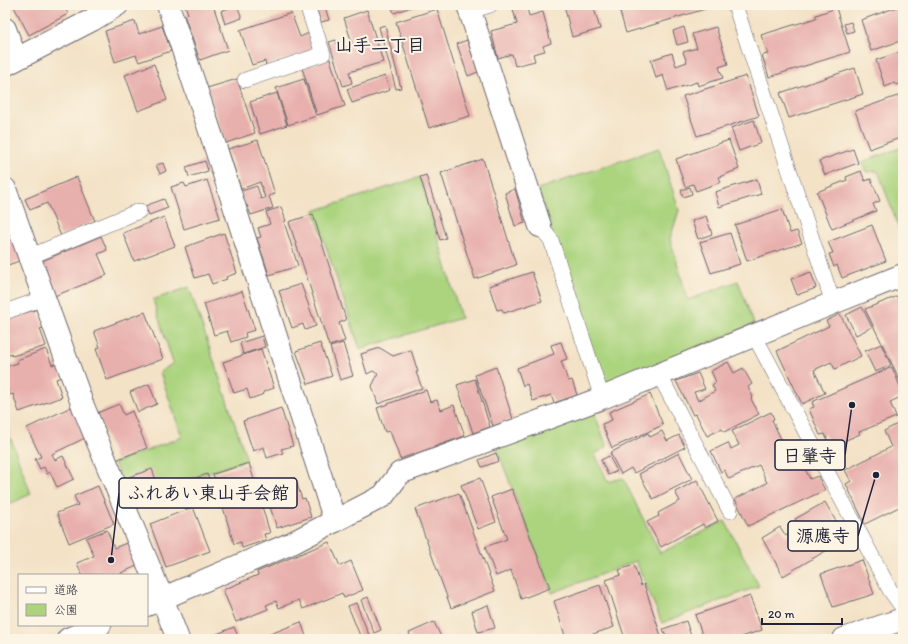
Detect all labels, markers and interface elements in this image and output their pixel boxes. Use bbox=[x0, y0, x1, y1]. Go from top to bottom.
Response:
district label: 山手二丁目 bbox=[335, 34, 425, 56]
callout: 日肇寺 bbox=[775, 440, 845, 470]
text: 日肇寺 bbox=[783, 445, 837, 467]
callout: ふれあい東山手会館 bbox=[119, 478, 297, 508]
text: ふれあい東山手会館 bbox=[127, 482, 289, 504]
callout: 源應寺 bbox=[788, 521, 858, 551]
text: 源應寺 bbox=[796, 525, 850, 547]
legend bbox=[18, 574, 148, 626]
text: 道路 bbox=[54, 583, 78, 597]
scale bar bbox=[762, 600, 842, 626]
text: 公園 bbox=[54, 603, 78, 617]
text: 20 m bbox=[768, 607, 795, 621]

